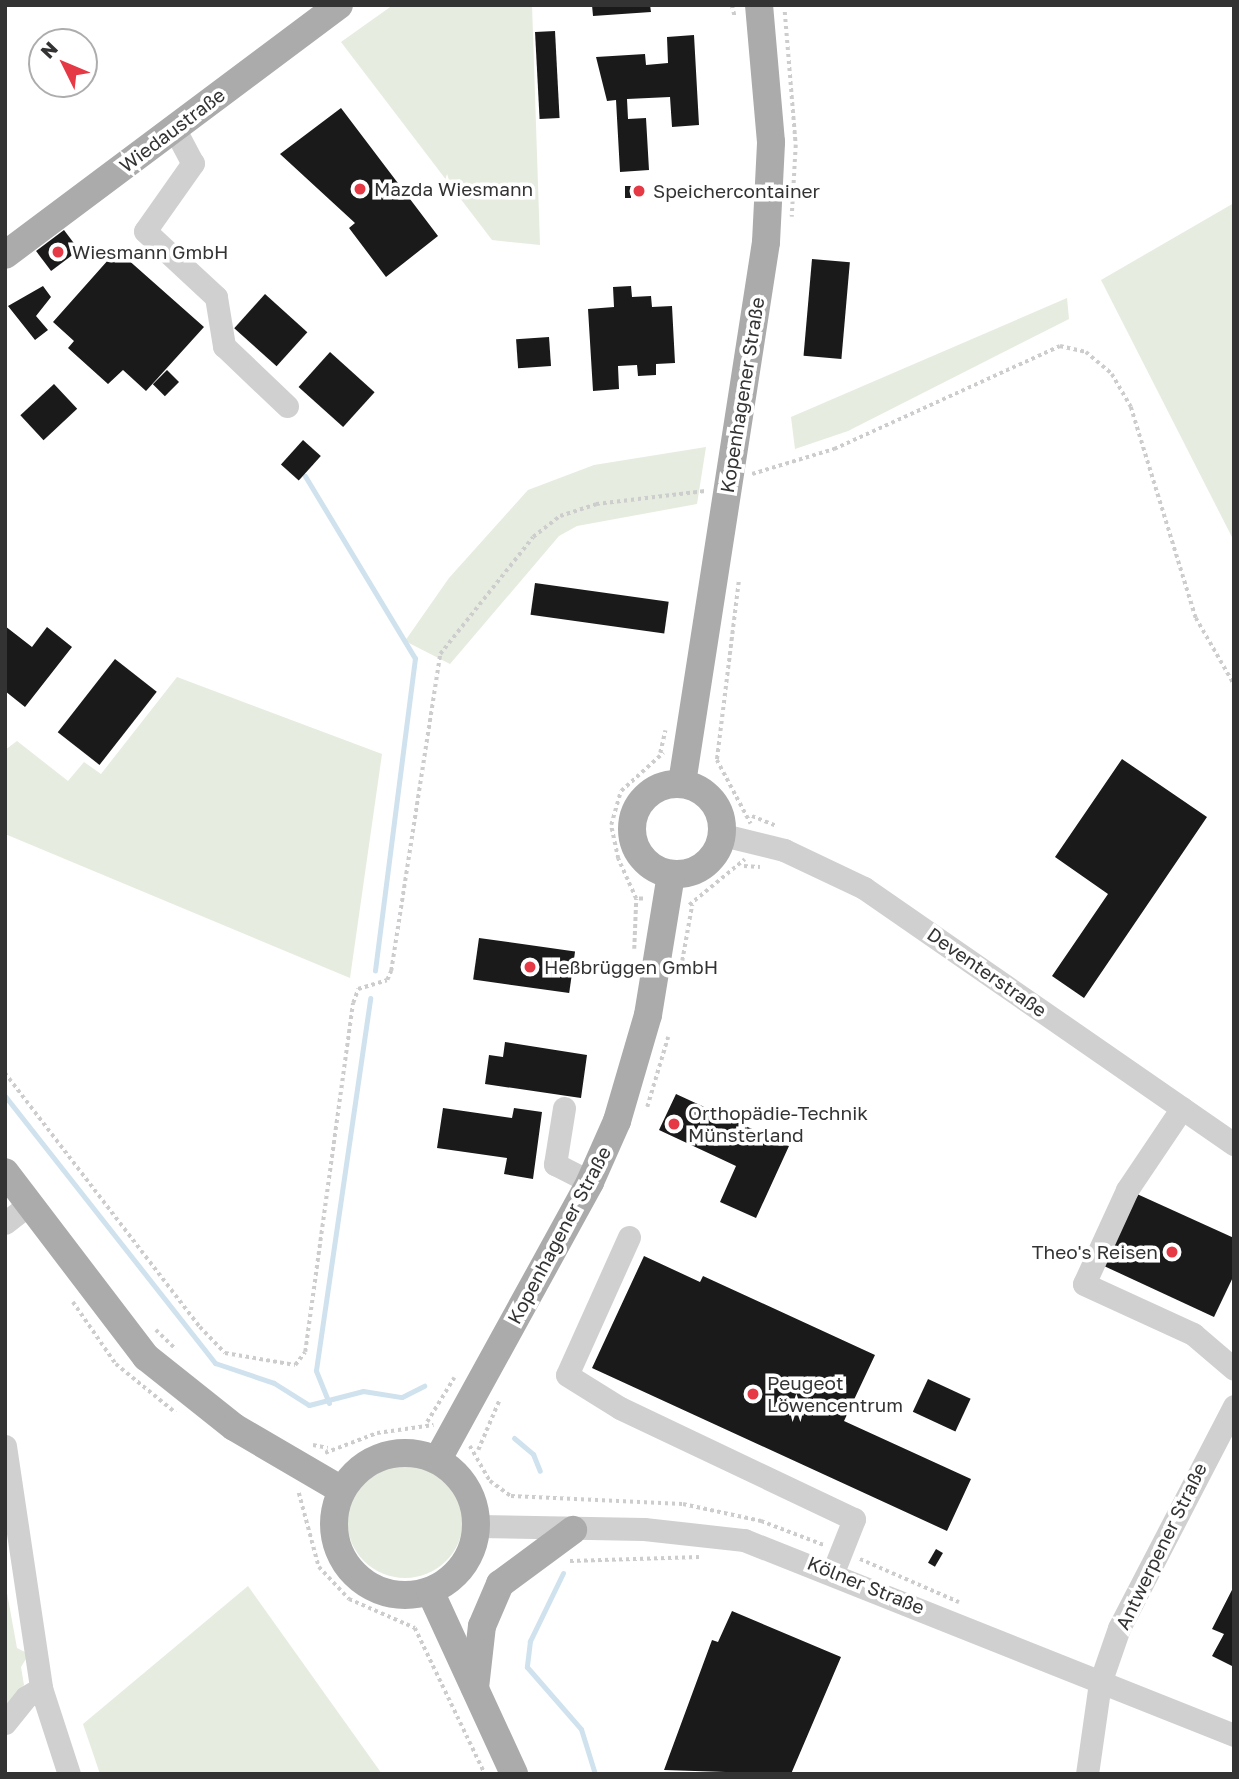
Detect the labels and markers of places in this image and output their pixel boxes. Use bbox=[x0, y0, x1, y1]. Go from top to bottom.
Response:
place label: Mazda Wiesmann bbox=[374, 178, 533, 200]
place label: Speichercontainer bbox=[653, 180, 820, 202]
marker: Mazda Wiesmann bbox=[352, 181, 368, 197]
marker: Speichercontainer bbox=[631, 183, 647, 199]
place label: Wiesmann GmbH bbox=[72, 241, 228, 263]
marker: Wiesmann GmbH bbox=[50, 244, 66, 260]
place label: Heßbrüggen GmbH bbox=[544, 956, 718, 978]
marker: Heßbrüggen GmbH bbox=[522, 959, 538, 975]
place label: Orthopädie-Technik Münsterland bbox=[688, 1102, 868, 1146]
marker: Orthopädie-Technik Münsterland bbox=[666, 1116, 682, 1132]
place label: Theo's Reisen bbox=[1032, 1241, 1158, 1263]
marker: Theo's Reisen bbox=[1164, 1244, 1180, 1260]
place label: Peugeot Löwencentrum bbox=[767, 1372, 903, 1416]
marker: Peugeot Löwencentrum bbox=[745, 1386, 761, 1402]

